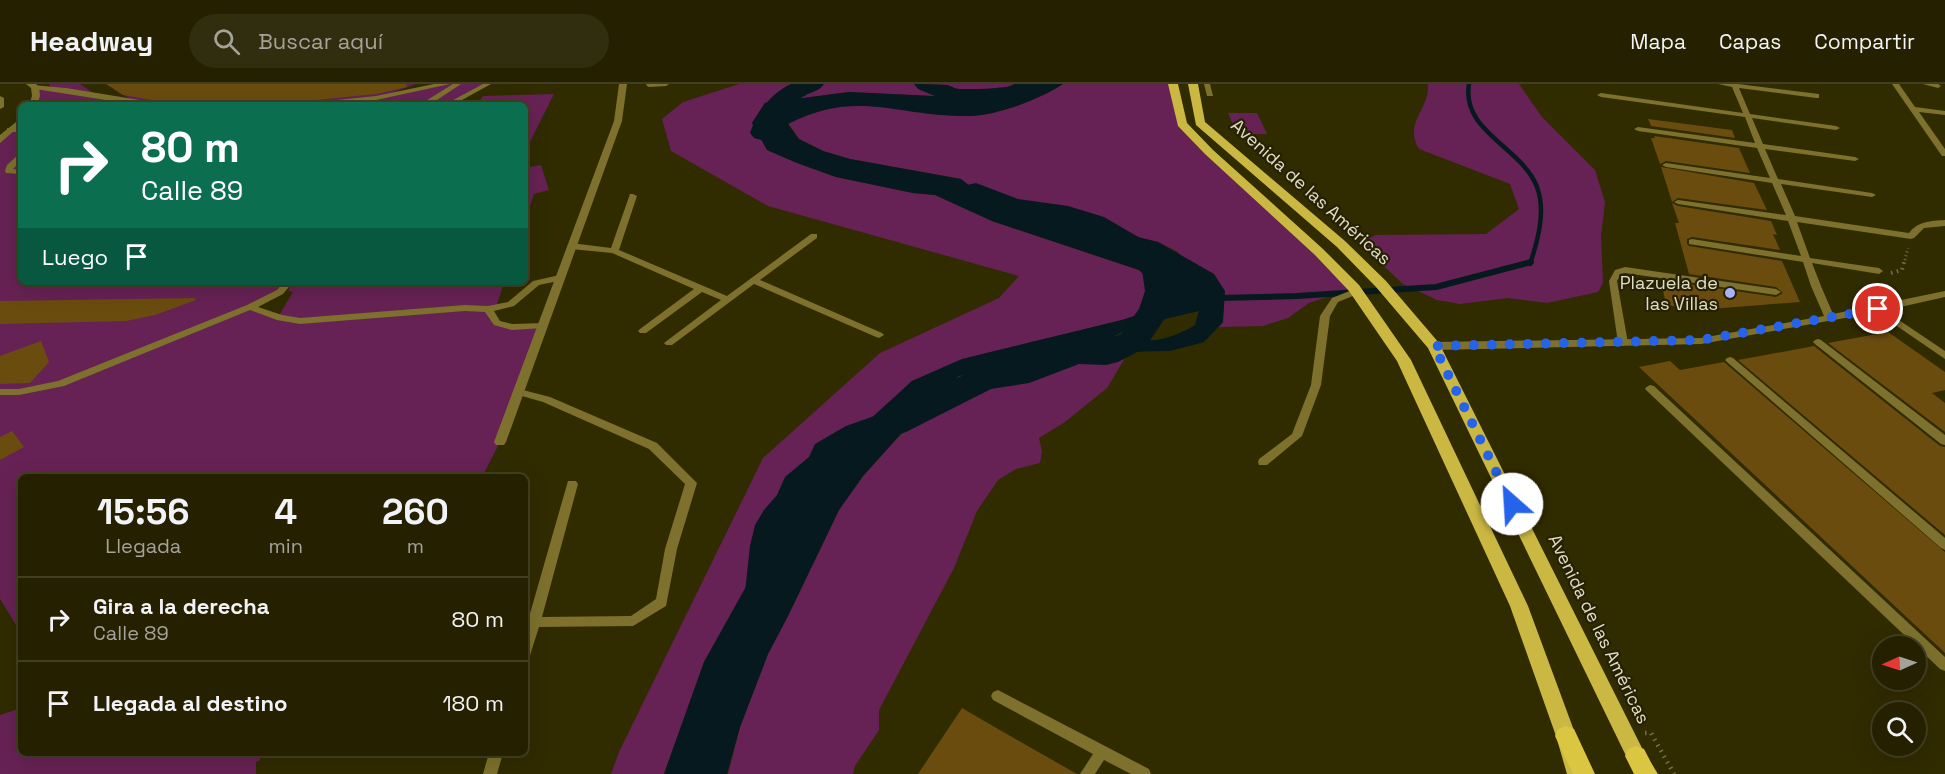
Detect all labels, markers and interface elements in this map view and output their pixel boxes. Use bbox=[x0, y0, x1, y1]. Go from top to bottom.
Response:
search box bbox=[189, 14, 609, 68]
text: Headway bbox=[30, 23, 153, 59]
icon: search bbox=[210, 25, 243, 58]
text: Buscar aquí bbox=[258, 27, 383, 55]
text: Mapa bbox=[1630, 28, 1686, 55]
text: Capas bbox=[1719, 28, 1781, 55]
text: Compartir bbox=[1814, 28, 1915, 55]
street label: Avenida de las Américas bbox=[1226, 114, 1396, 270]
text: 80 m bbox=[141, 121, 240, 174]
icon: right bbox=[42, 126, 120, 204]
text: Calle 89 bbox=[141, 173, 243, 208]
icon: arrive bbox=[120, 240, 153, 273]
text: Luego bbox=[42, 243, 108, 271]
place label: Plazuela de las Villas bbox=[1620, 271, 1718, 315]
pin bbox=[1852, 283, 1903, 334]
marker: Plazuela de las Villas bbox=[1723, 286, 1737, 300]
icon: arrive bbox=[1861, 292, 1894, 325]
position arrow bbox=[1480, 472, 1544, 536]
text: 15:56 bbox=[97, 489, 190, 535]
text: 4 bbox=[274, 489, 297, 535]
text: 260 bbox=[382, 489, 449, 535]
street label: Avenida de las Américas bbox=[1544, 530, 1655, 727]
text: Llegada bbox=[105, 533, 181, 559]
text: min bbox=[269, 533, 303, 559]
text: m bbox=[407, 533, 424, 559]
text: Gira a la derecha bbox=[93, 592, 270, 620]
icon: right bbox=[42, 603, 75, 636]
text: 80 m bbox=[452, 605, 504, 633]
text: Calle 89 bbox=[93, 620, 169, 646]
north arrow bbox=[1872, 636, 1926, 690]
map controls bbox=[1872, 636, 1926, 756]
icon: arrive bbox=[42, 687, 75, 720]
text: Llegada al destino bbox=[93, 689, 287, 717]
text: 180 m bbox=[442, 689, 504, 717]
button: search bbox=[1872, 702, 1926, 756]

